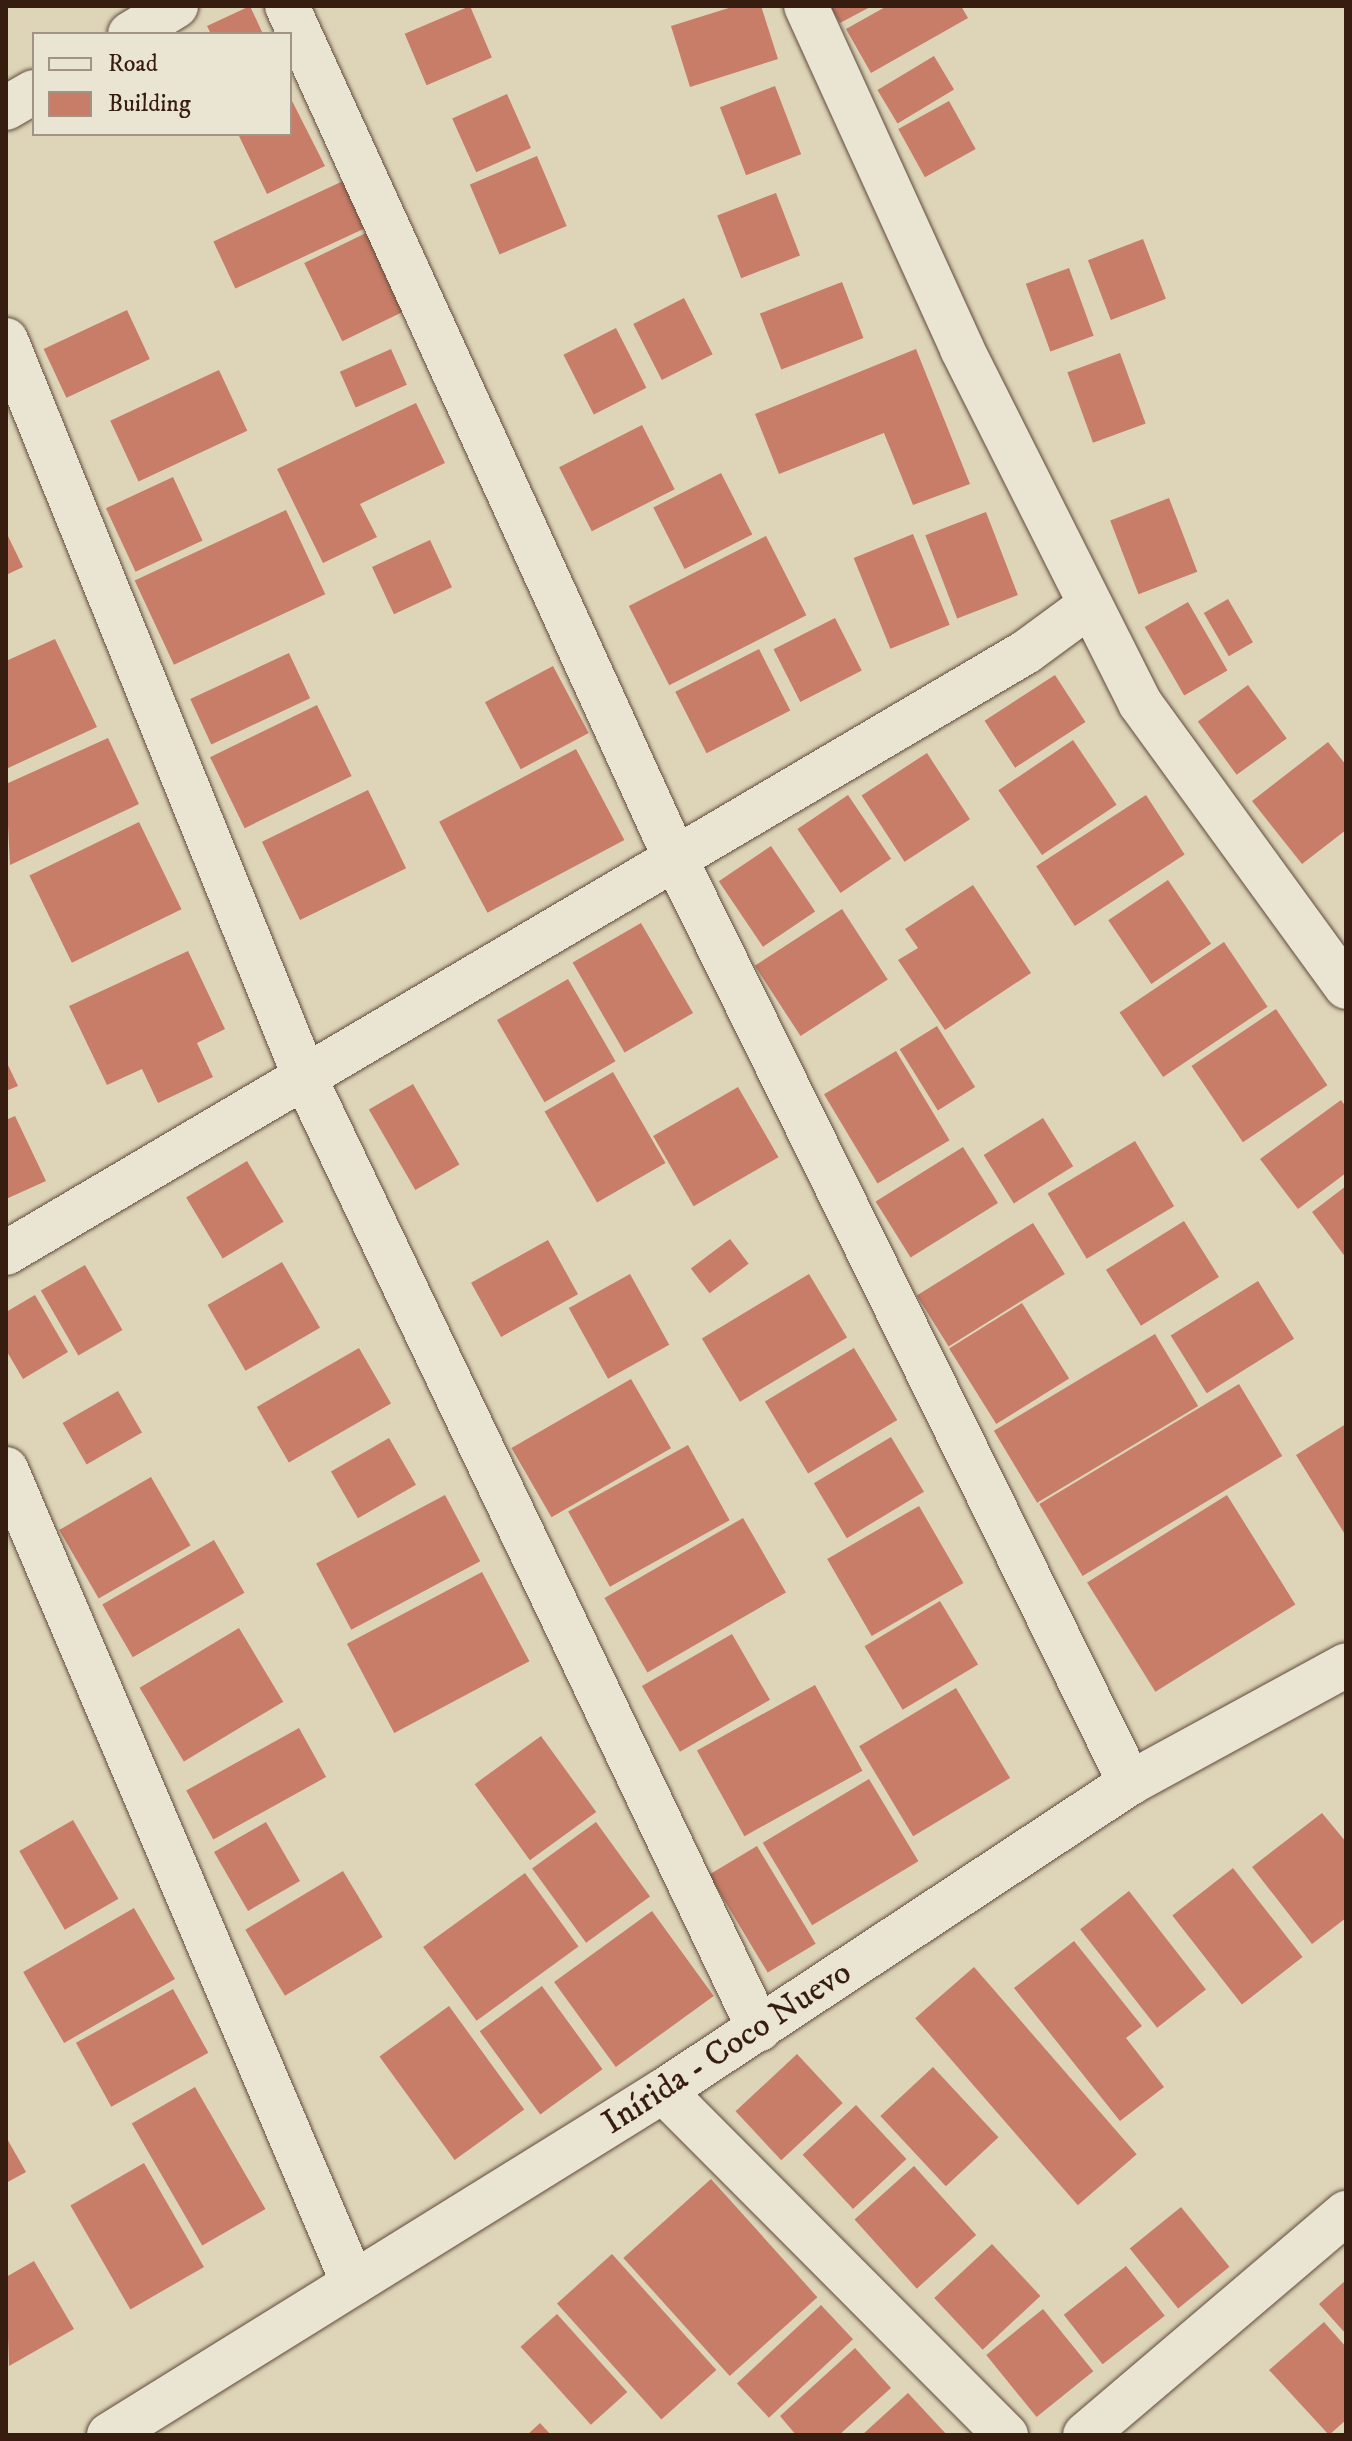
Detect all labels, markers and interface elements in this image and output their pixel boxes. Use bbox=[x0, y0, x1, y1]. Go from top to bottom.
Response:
legend bbox=[32, 32, 292, 136]
text: Road bbox=[108, 49, 158, 79]
text: Building bbox=[108, 89, 191, 119]
street label: Inírida - Coco Nuevo bbox=[595, 1952, 859, 2144]

